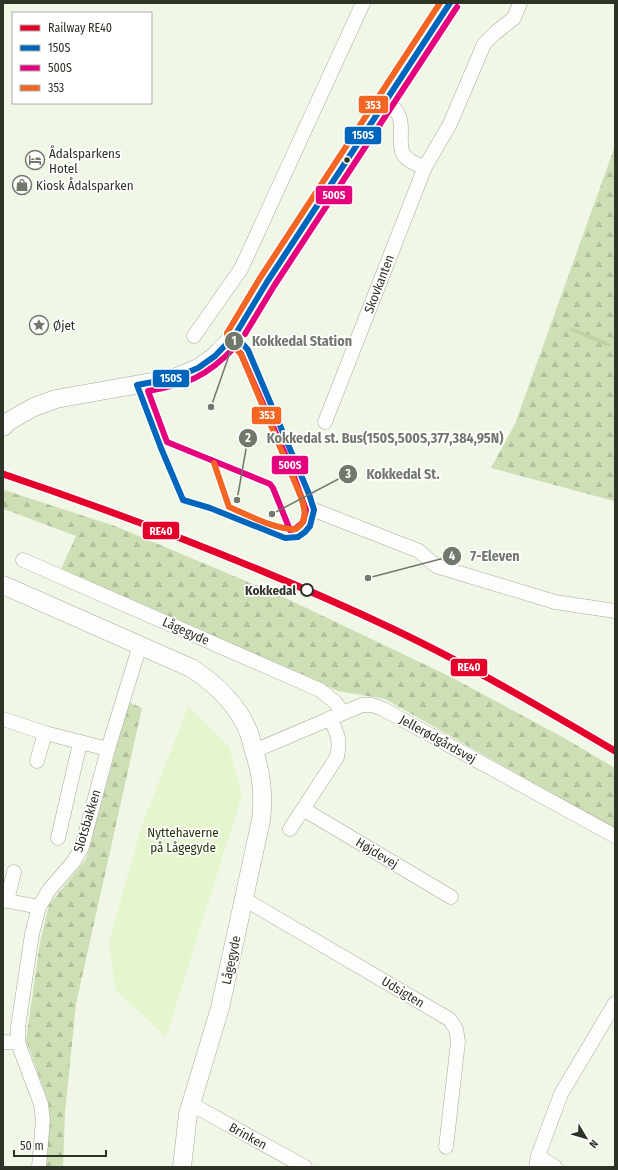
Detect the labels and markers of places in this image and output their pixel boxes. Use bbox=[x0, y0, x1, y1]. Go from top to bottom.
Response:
place label: Ådalsparkens Hotel bbox=[49, 145, 121, 176]
hotel icon: Ådalsparkens Hotel bbox=[24, 149, 46, 171]
unlabelled marker bbox=[342, 155, 352, 165]
shop icon: Kiosk Ådalsparken bbox=[11, 174, 33, 196]
place label: Kiosk Ådalsparken bbox=[36, 177, 134, 193]
place icon: Øjet bbox=[28, 314, 50, 336]
place label: Øjet bbox=[53, 318, 76, 333]
callout: Kokkedal Station bbox=[224, 328, 361, 354]
callout: Kokkedal st. Bus(150S,500S,377,384,95N) bbox=[238, 425, 511, 451]
callout: Kokkedal St. bbox=[338, 461, 447, 487]
callout: 7-Eleven bbox=[442, 543, 527, 569]
place label: Kokkedal bbox=[245, 583, 296, 598]
marker: Kokkedal bbox=[300, 583, 314, 597]

